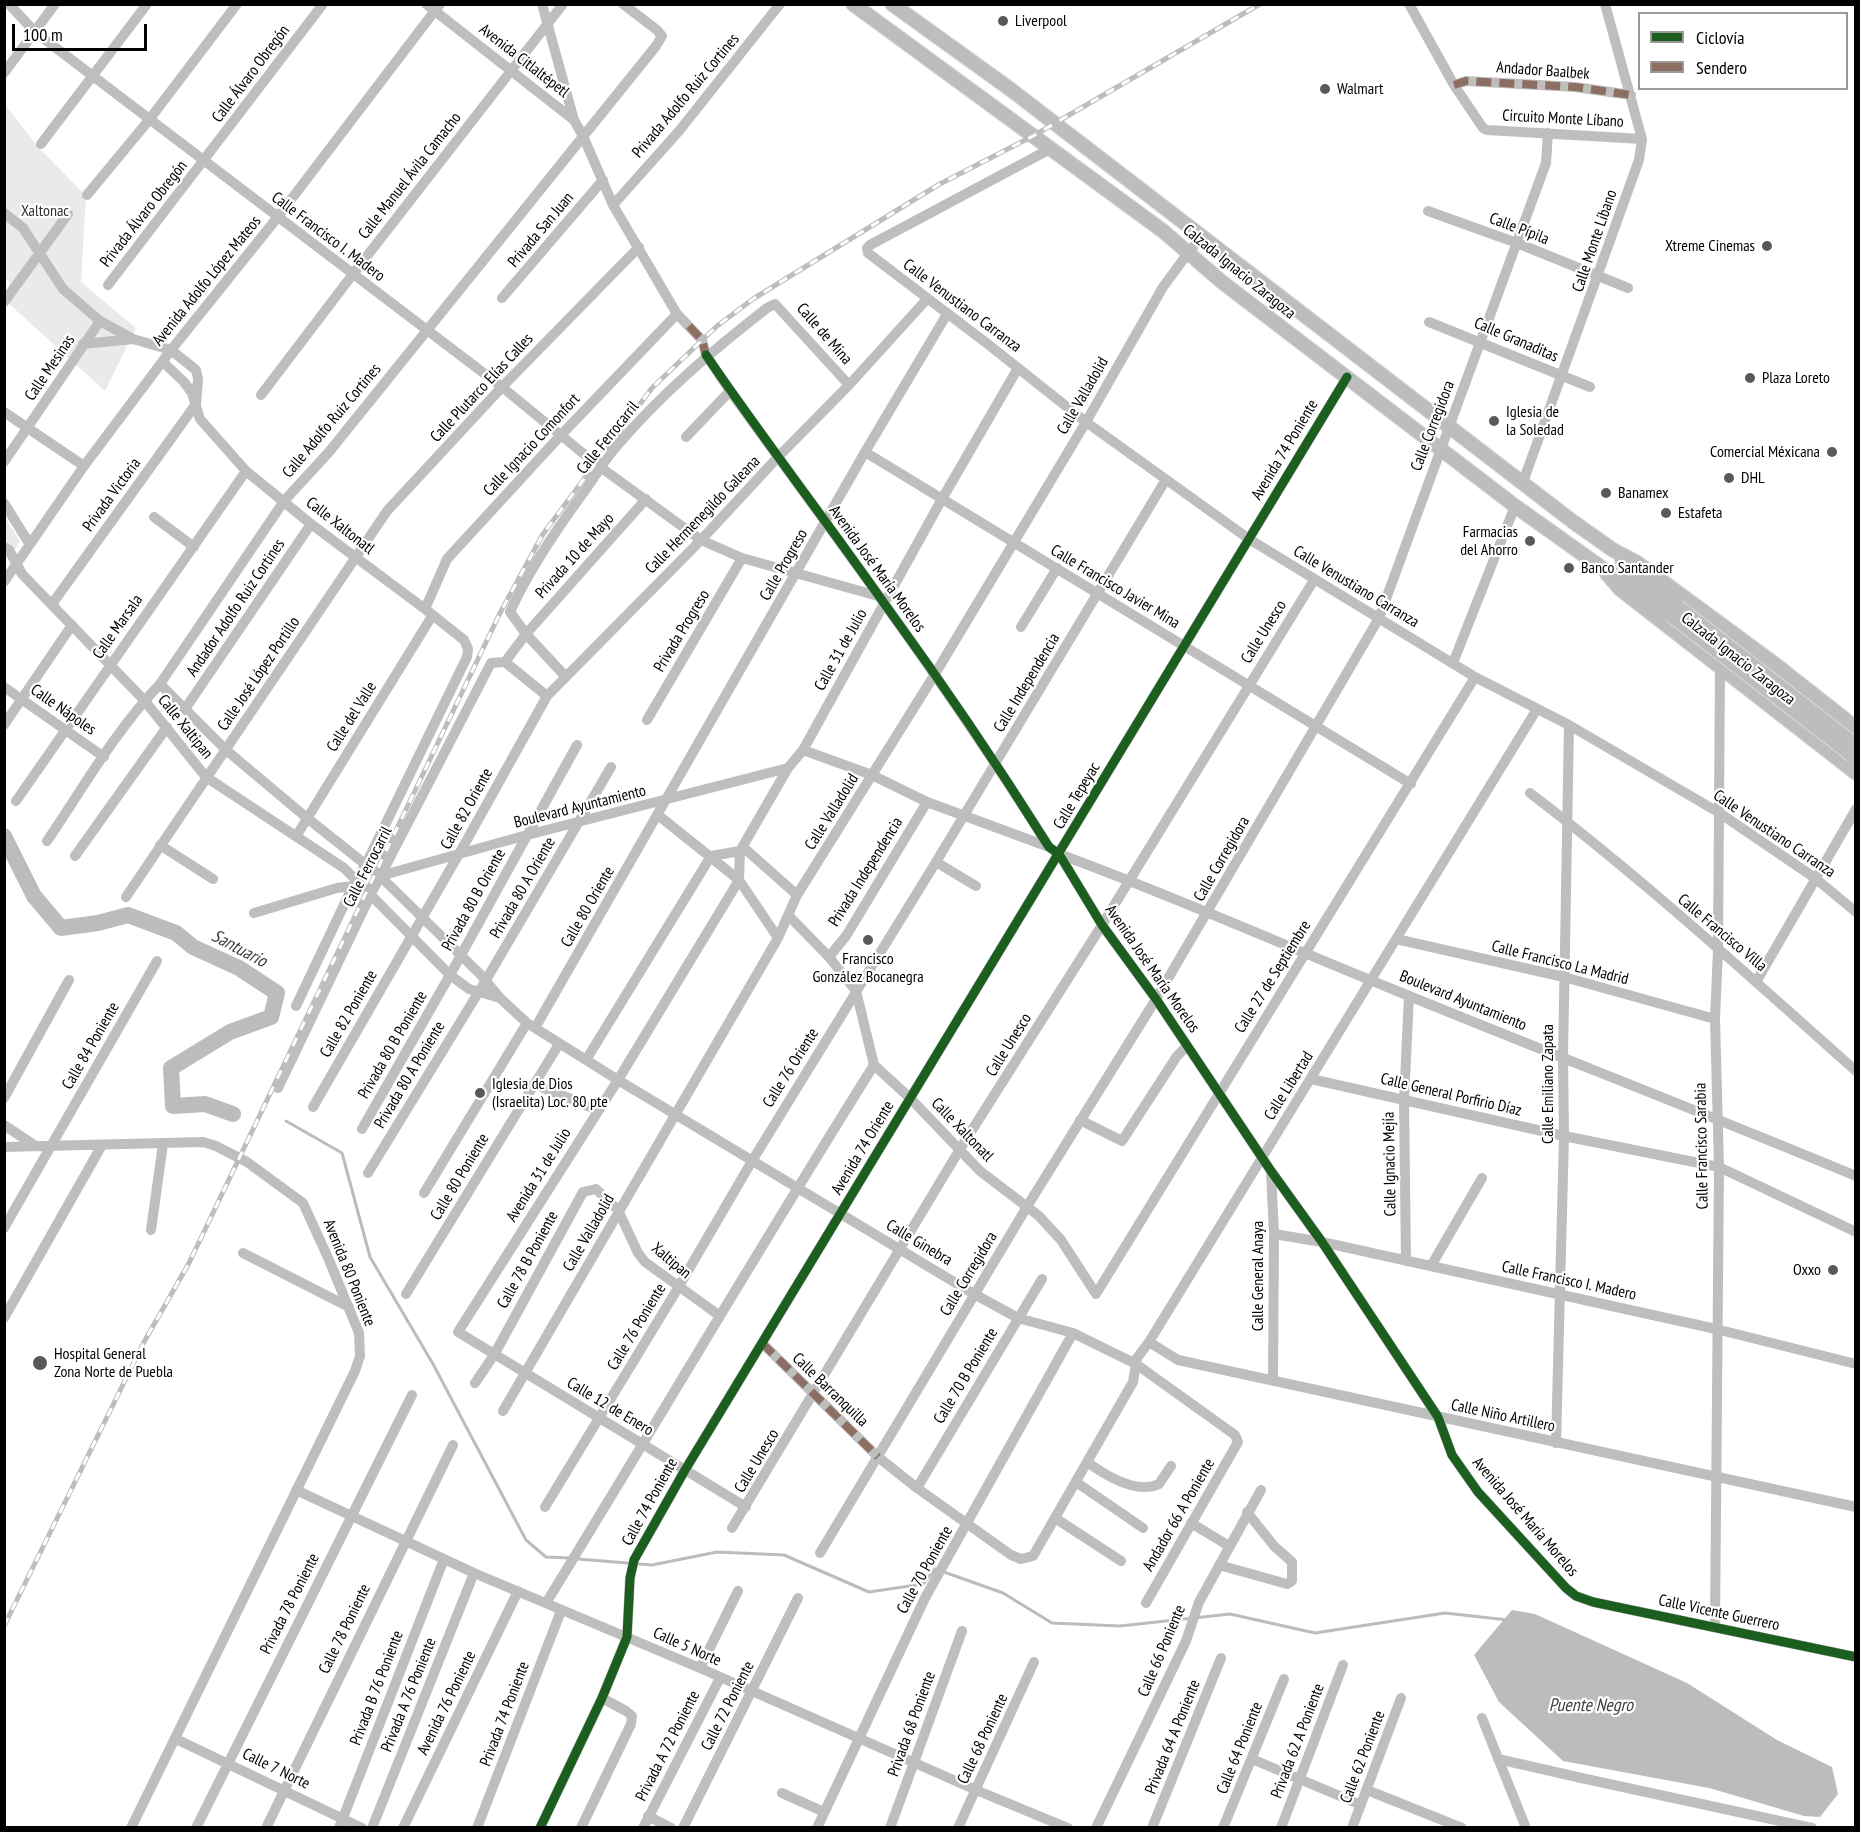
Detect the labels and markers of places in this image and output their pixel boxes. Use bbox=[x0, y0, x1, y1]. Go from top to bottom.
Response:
place label: Liverpool bbox=[1015, 11, 1067, 31]
marker: Liverpool bbox=[996, 14, 1010, 28]
place label: Walmart bbox=[1337, 79, 1383, 99]
marker: Walmart bbox=[1318, 82, 1332, 96]
place label: Xtreme Cinemas bbox=[1665, 236, 1755, 256]
marker: Xtreme Cinemas bbox=[1760, 239, 1774, 253]
place label: Plaza Loreto bbox=[1762, 368, 1830, 388]
marker: Plaza Loreto bbox=[1743, 371, 1757, 385]
place label: Iglesia de la Soledad bbox=[1506, 402, 1564, 440]
marker: Iglesia de la Soledad bbox=[1487, 414, 1501, 428]
place label: Comercial Méxicana bbox=[1710, 442, 1820, 462]
marker: Comercial Méxicana bbox=[1825, 445, 1839, 459]
place label: DHL bbox=[1741, 468, 1765, 488]
marker: DHL bbox=[1722, 471, 1736, 485]
place label: Banamex bbox=[1618, 483, 1669, 503]
marker: Banamex bbox=[1599, 486, 1613, 500]
place label: Estafeta bbox=[1678, 503, 1722, 523]
marker: Estafeta bbox=[1659, 506, 1673, 520]
place label: Farmacias del Ahorro bbox=[1460, 522, 1518, 560]
marker: Farmacias del Ahorro bbox=[1523, 534, 1537, 548]
place label: Banco Santander bbox=[1581, 558, 1674, 578]
marker: Banco Santander bbox=[1562, 561, 1576, 575]
marker: Francisco González Bocanegra bbox=[861, 933, 875, 947]
place label: Francisco González Bocanegra bbox=[812, 949, 924, 987]
place label: Iglesia de Dios (Israelita) Loc. 80 pte bbox=[492, 1074, 608, 1112]
marker: Iglesia de Dios (Israelita) Loc. 80 pte bbox=[473, 1086, 487, 1100]
place label: Oxxo bbox=[1793, 1260, 1821, 1280]
marker: Oxxo bbox=[1826, 1263, 1840, 1277]
place label: Hospital General Zona Norte de Puebla bbox=[54, 1344, 173, 1382]
marker: Hospital General Zona Norte de Puebla bbox=[31, 1354, 49, 1372]

